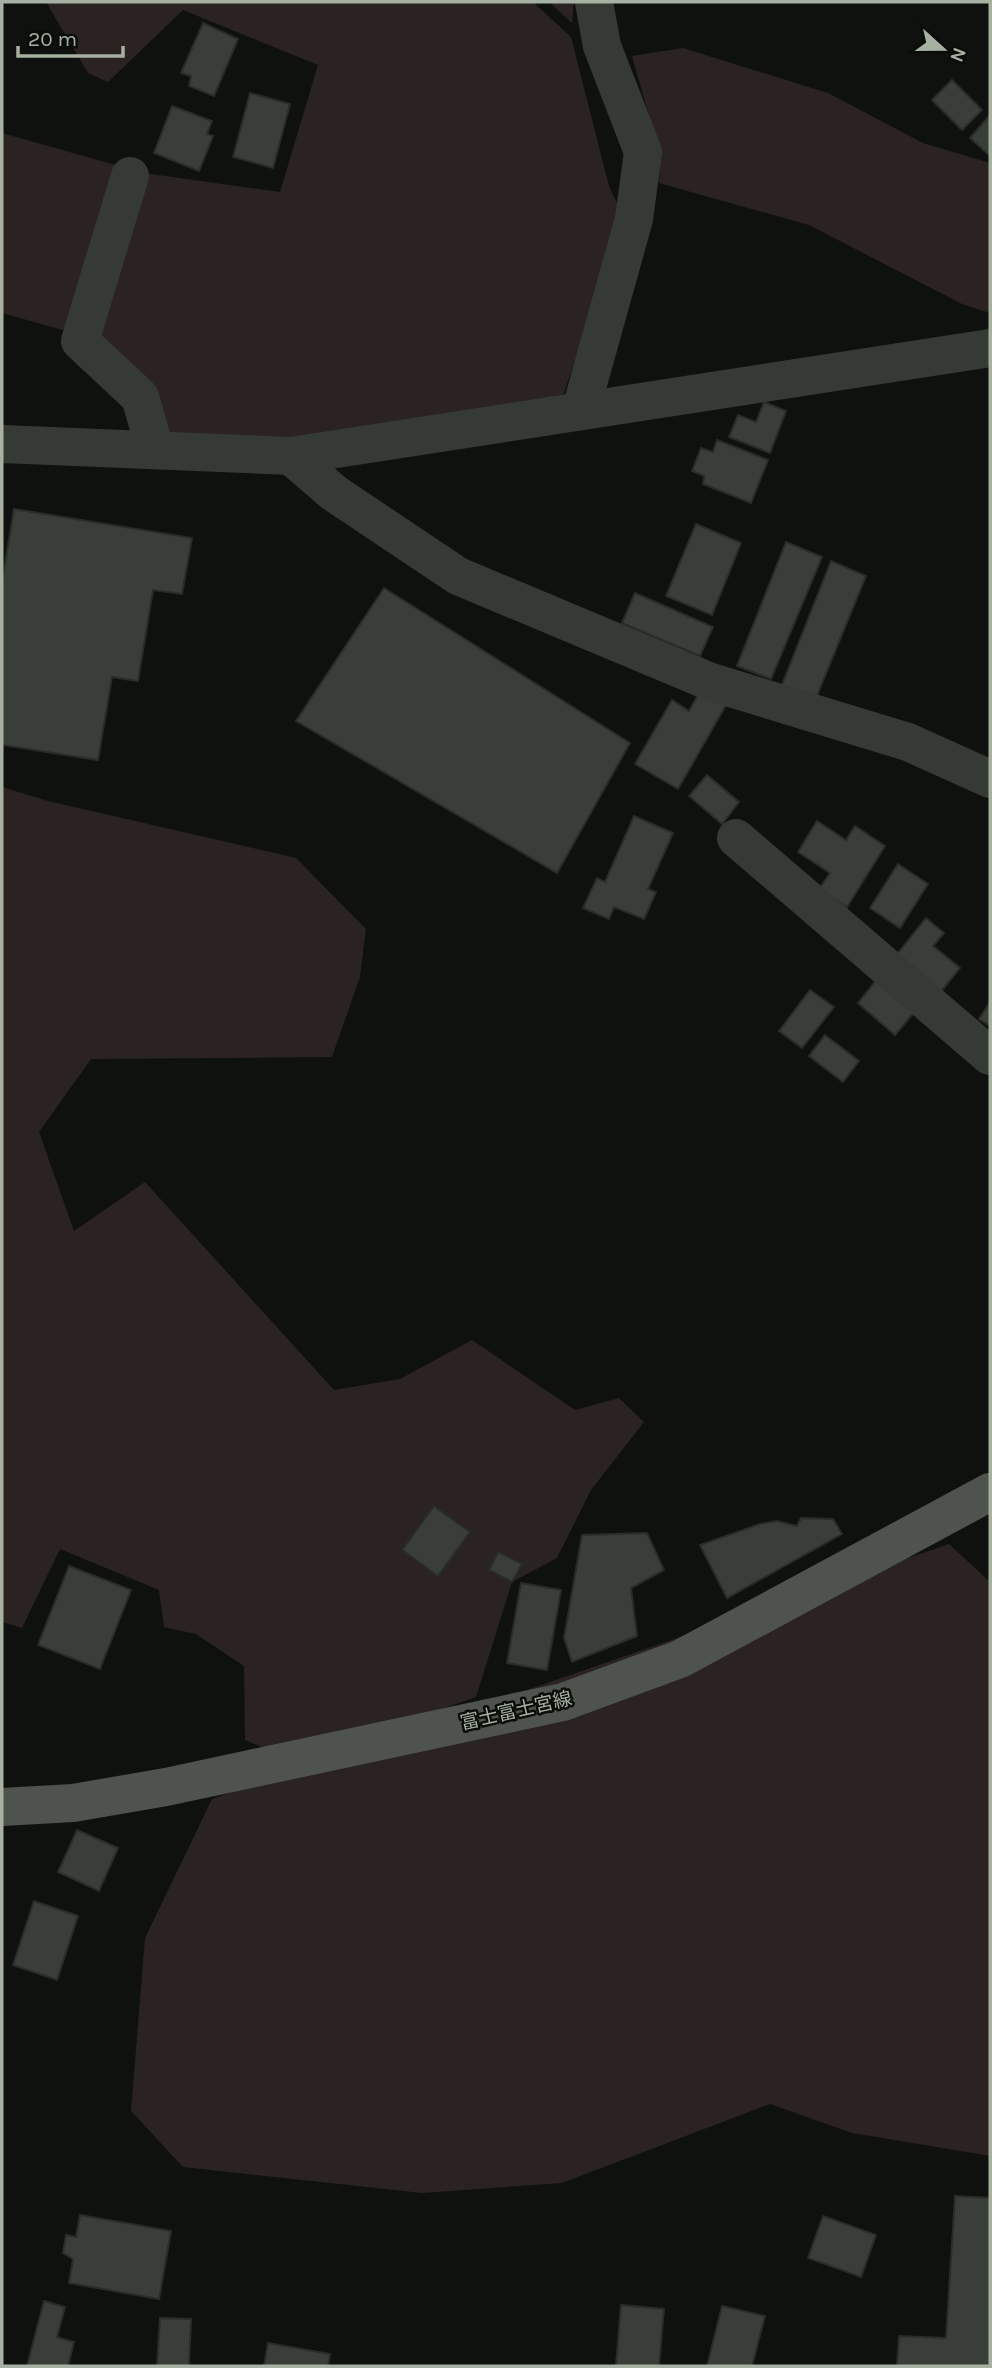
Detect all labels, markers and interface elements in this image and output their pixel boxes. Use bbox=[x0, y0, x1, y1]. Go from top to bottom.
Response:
scale bar bbox=[18, 14, 122, 58]
north arrow bbox=[908, 14, 978, 84]
text: 20 m bbox=[28, 27, 77, 51]
text: N bbox=[945, 44, 971, 65]
street label: 富士富士宮線 bbox=[458, 1687, 574, 1735]

